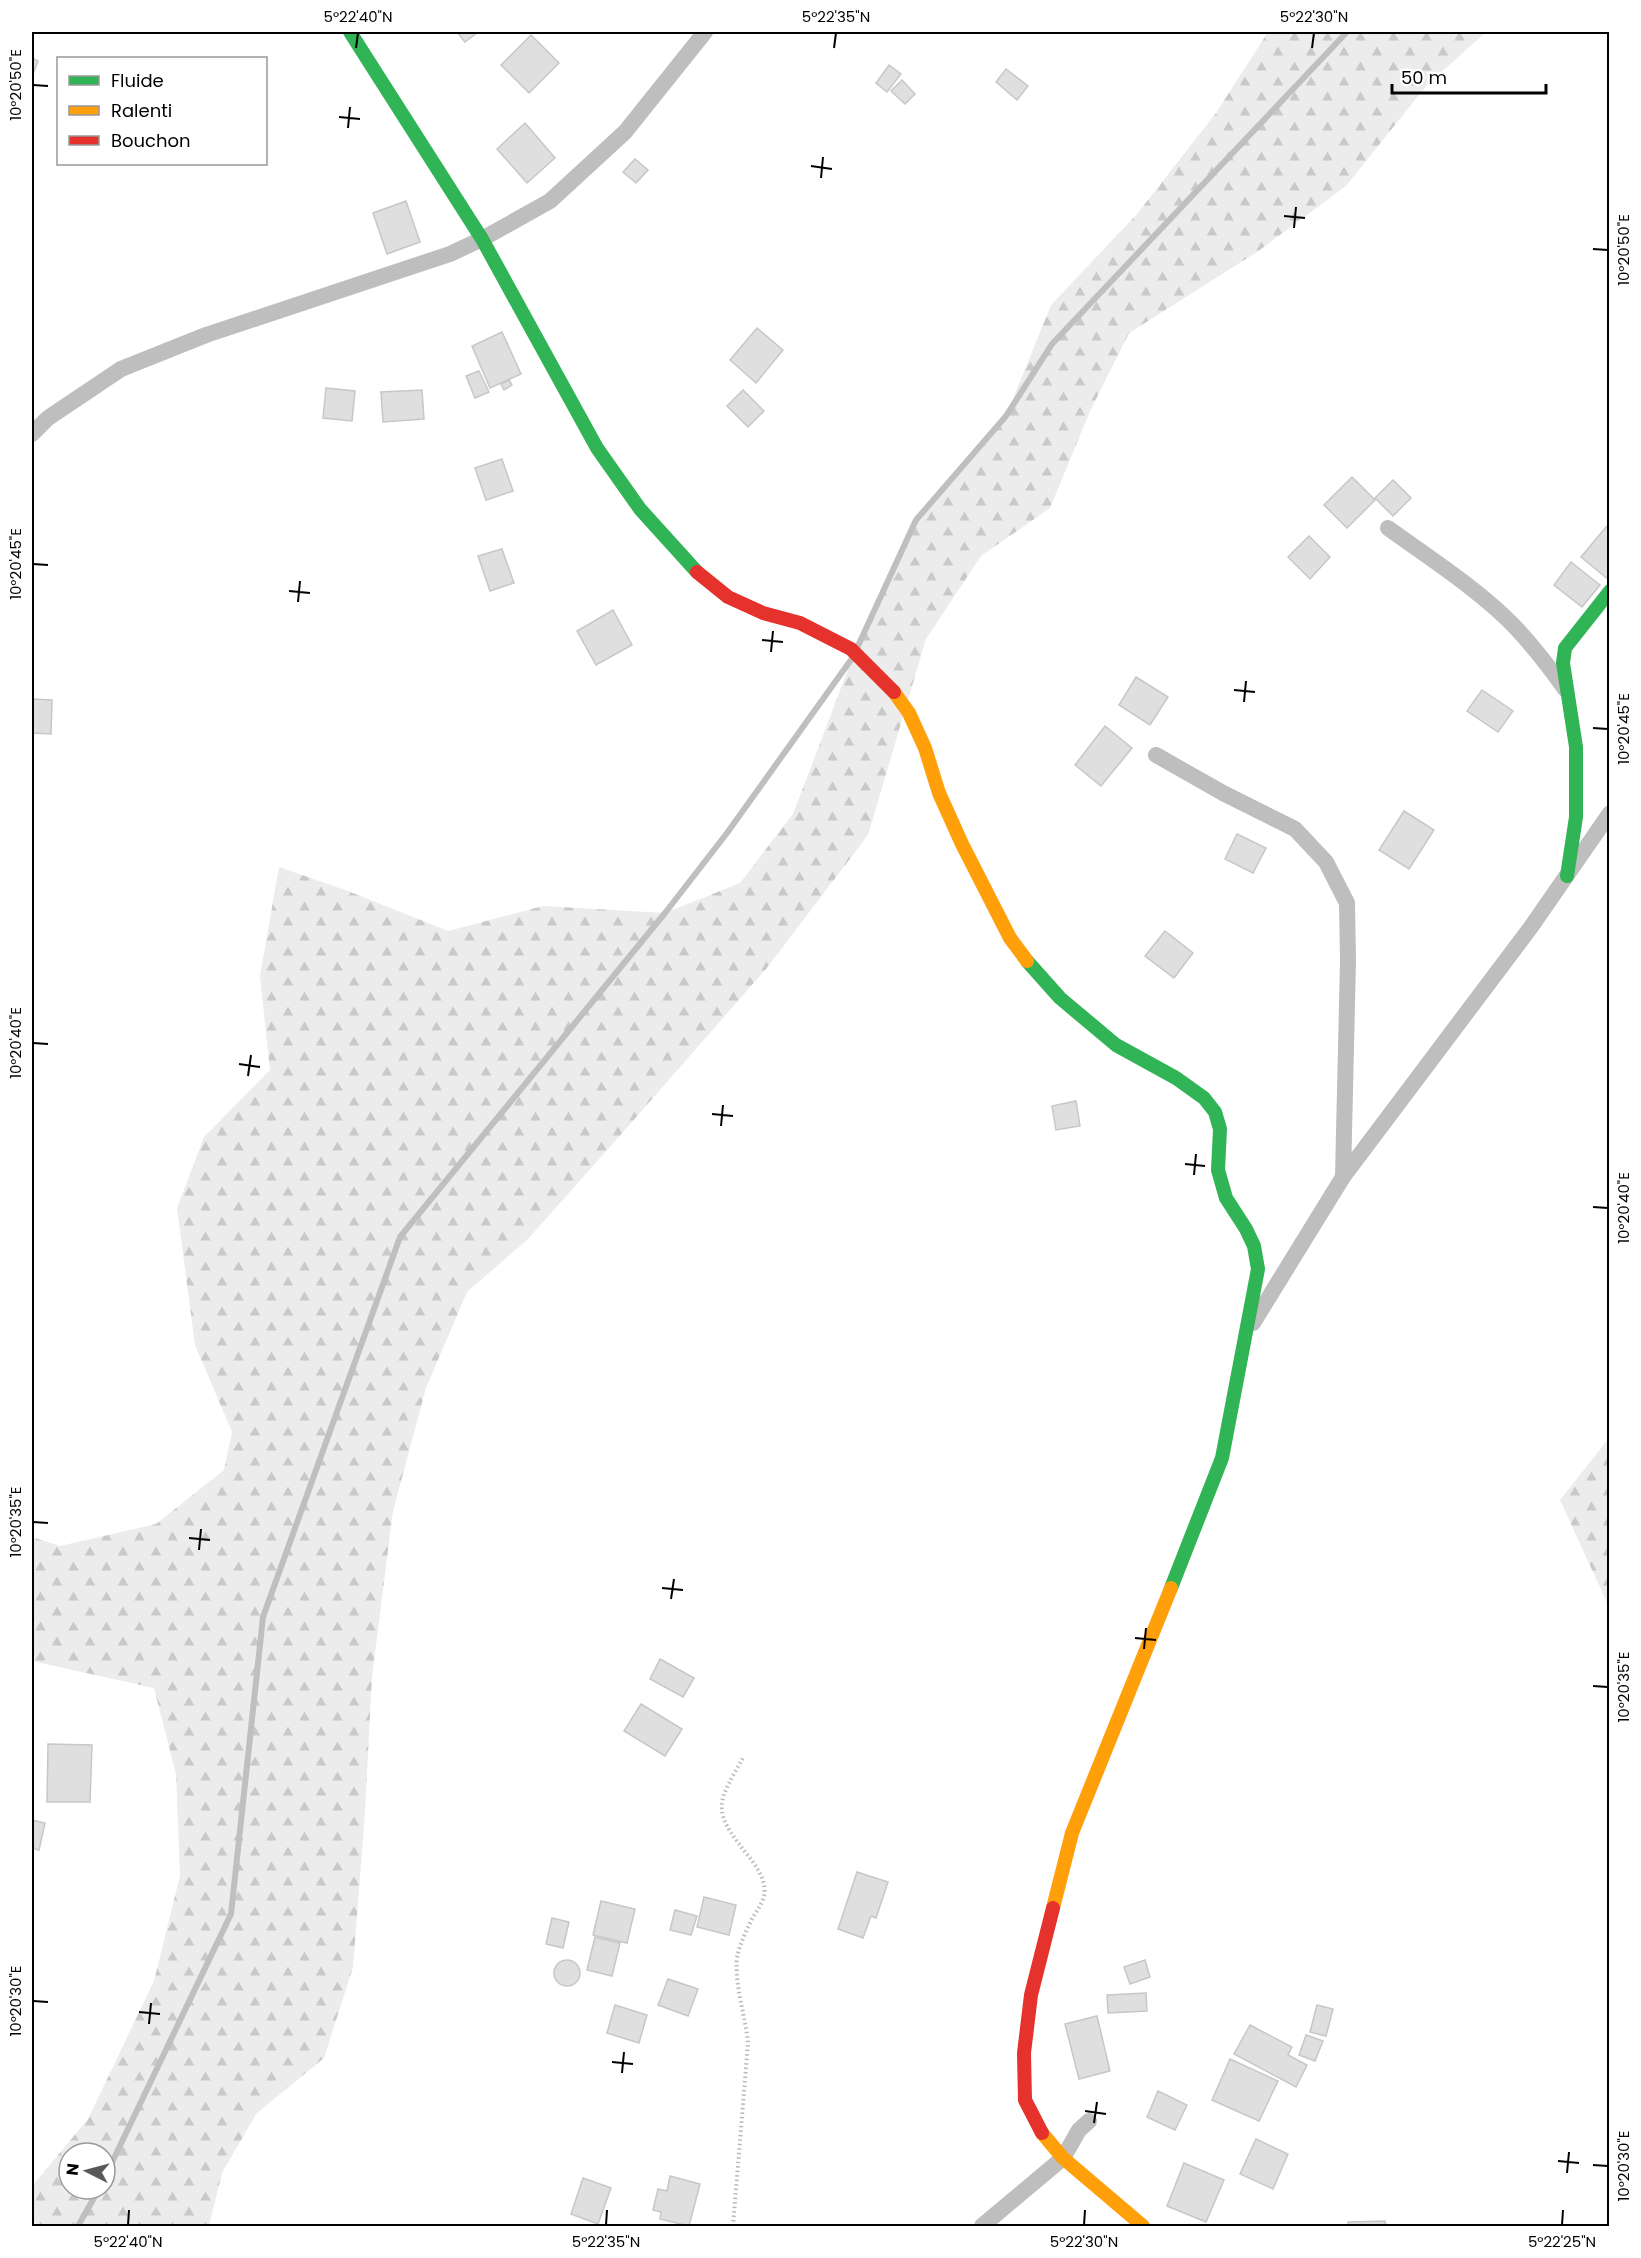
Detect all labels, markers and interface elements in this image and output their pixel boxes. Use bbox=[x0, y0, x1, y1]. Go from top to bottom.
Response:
text: 5°22'40"N bbox=[324, 6, 393, 27]
text: 5°22'35"N bbox=[802, 6, 870, 27]
text: 5°22'30"N bbox=[1280, 6, 1348, 27]
text: 10°20'50"E bbox=[5, 49, 26, 121]
legend bbox=[57, 57, 267, 165]
scale bar bbox=[1392, 57, 1546, 95]
text: 50 m bbox=[1401, 65, 1447, 90]
text: Fluide bbox=[111, 68, 164, 93]
text: Ralenti bbox=[111, 98, 172, 123]
text: Bouchon bbox=[111, 128, 191, 153]
text: 10°20'50"E bbox=[1613, 214, 1634, 286]
text: 10°20'45"E bbox=[5, 528, 26, 600]
text: 10°20'45"E bbox=[1613, 693, 1634, 765]
text: 10°20'40"E bbox=[5, 1007, 26, 1079]
text: 10°20'40"E bbox=[1613, 1172, 1634, 1244]
text: 10°20'35"E bbox=[5, 1486, 26, 1558]
text: 10°20'35"E bbox=[1613, 1651, 1634, 1723]
text: 10°20'30"E bbox=[5, 1965, 26, 2037]
text: 10°20'30"E bbox=[1613, 2130, 1634, 2202]
north arrow bbox=[57, 2141, 117, 2201]
text: N bbox=[61, 2162, 85, 2177]
text: 5°22'40"N bbox=[94, 2231, 163, 2252]
text: 5°22'35"N bbox=[572, 2231, 640, 2252]
text: 5°22'30"N bbox=[1050, 2231, 1118, 2252]
text: 5°22'25"N bbox=[1528, 2231, 1596, 2252]

